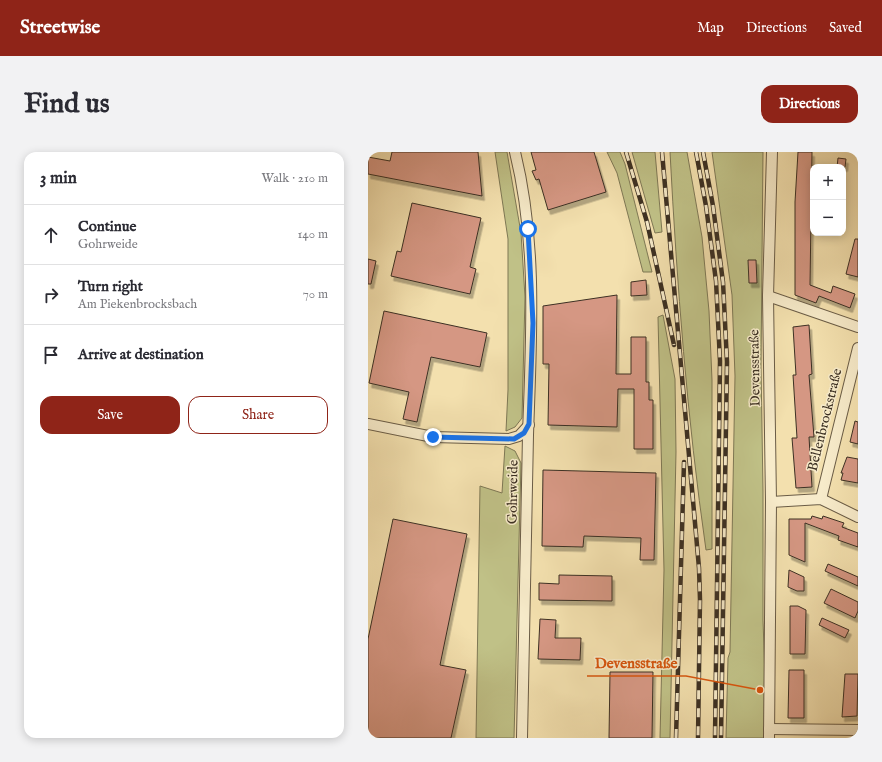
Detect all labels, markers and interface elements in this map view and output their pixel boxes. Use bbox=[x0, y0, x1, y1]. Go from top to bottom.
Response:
text: Streetwise bbox=[20, 16, 100, 40]
text: Map bbox=[697, 19, 724, 37]
text: Directions bbox=[746, 19, 807, 37]
text: Saved bbox=[829, 19, 862, 37]
button: Directions bbox=[761, 85, 858, 123]
text: Find us bbox=[24, 87, 110, 122]
map controls bbox=[810, 164, 846, 236]
button: + bbox=[810, 164, 846, 200]
text: 3 min bbox=[40, 168, 77, 189]
text: Walk · 210 m bbox=[262, 170, 328, 187]
button: − bbox=[810, 200, 846, 236]
text: Continue bbox=[78, 217, 136, 236]
route start bbox=[519, 220, 537, 238]
icon: ahead bbox=[40, 224, 62, 246]
text: 140 m bbox=[298, 226, 328, 243]
text: Gohrweide bbox=[78, 236, 138, 253]
text: Turn right bbox=[78, 277, 143, 296]
icon: right bbox=[40, 284, 62, 306]
text: 70 m bbox=[303, 286, 328, 303]
text: Am Piekenbrocksbach bbox=[78, 296, 197, 313]
street label: Devensstraße bbox=[745, 329, 765, 407]
icon: arrive bbox=[40, 344, 62, 366]
text: Arrive at destination bbox=[78, 345, 204, 364]
street label: Bellenbrockstraße bbox=[804, 366, 847, 473]
button: Save bbox=[40, 396, 180, 434]
button: Share bbox=[188, 396, 328, 434]
route end bbox=[424, 428, 442, 446]
street label: Gohrweide bbox=[503, 459, 523, 524]
callout: Devensstraße bbox=[587, 649, 686, 676]
text: Devensstraße bbox=[595, 654, 677, 673]

